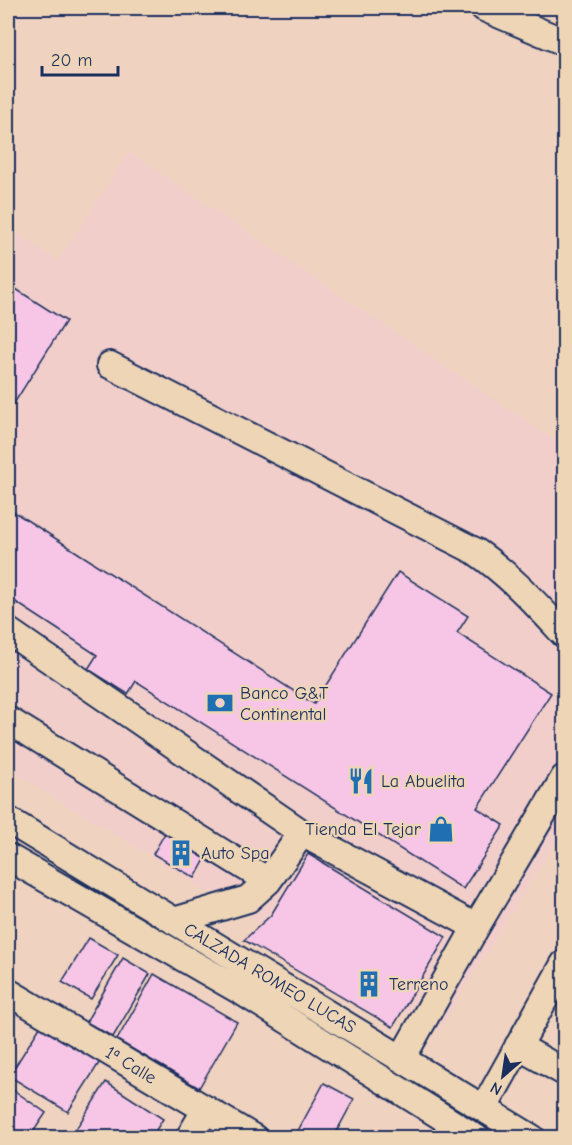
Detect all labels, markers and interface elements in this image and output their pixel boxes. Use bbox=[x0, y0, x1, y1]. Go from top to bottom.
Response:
scale bar bbox=[42, 39, 118, 77]
text: 20 m bbox=[51, 50, 92, 71]
place label: Banco G&T Continental bbox=[240, 683, 329, 725]
bank icon: Banco G&T Continental bbox=[205, 688, 235, 718]
restaurant icon: La Abuelita bbox=[346, 766, 376, 796]
place label: La Abuelita bbox=[381, 771, 465, 792]
shop icon: Tienda El Tejar bbox=[426, 814, 456, 844]
place label: Tienda El Tejar bbox=[305, 819, 422, 840]
building icon: Auto Spa bbox=[166, 838, 196, 868]
place label: Auto Spa bbox=[201, 843, 270, 864]
street label: CALZADA ROMEO LUCAS bbox=[180, 919, 360, 1038]
building icon: Terreno bbox=[354, 969, 384, 999]
place label: Terreno bbox=[389, 974, 448, 995]
street label: 1ª Calle bbox=[101, 1042, 160, 1089]
north arrow bbox=[473, 1046, 533, 1106]
text: N bbox=[487, 1078, 505, 1099]

